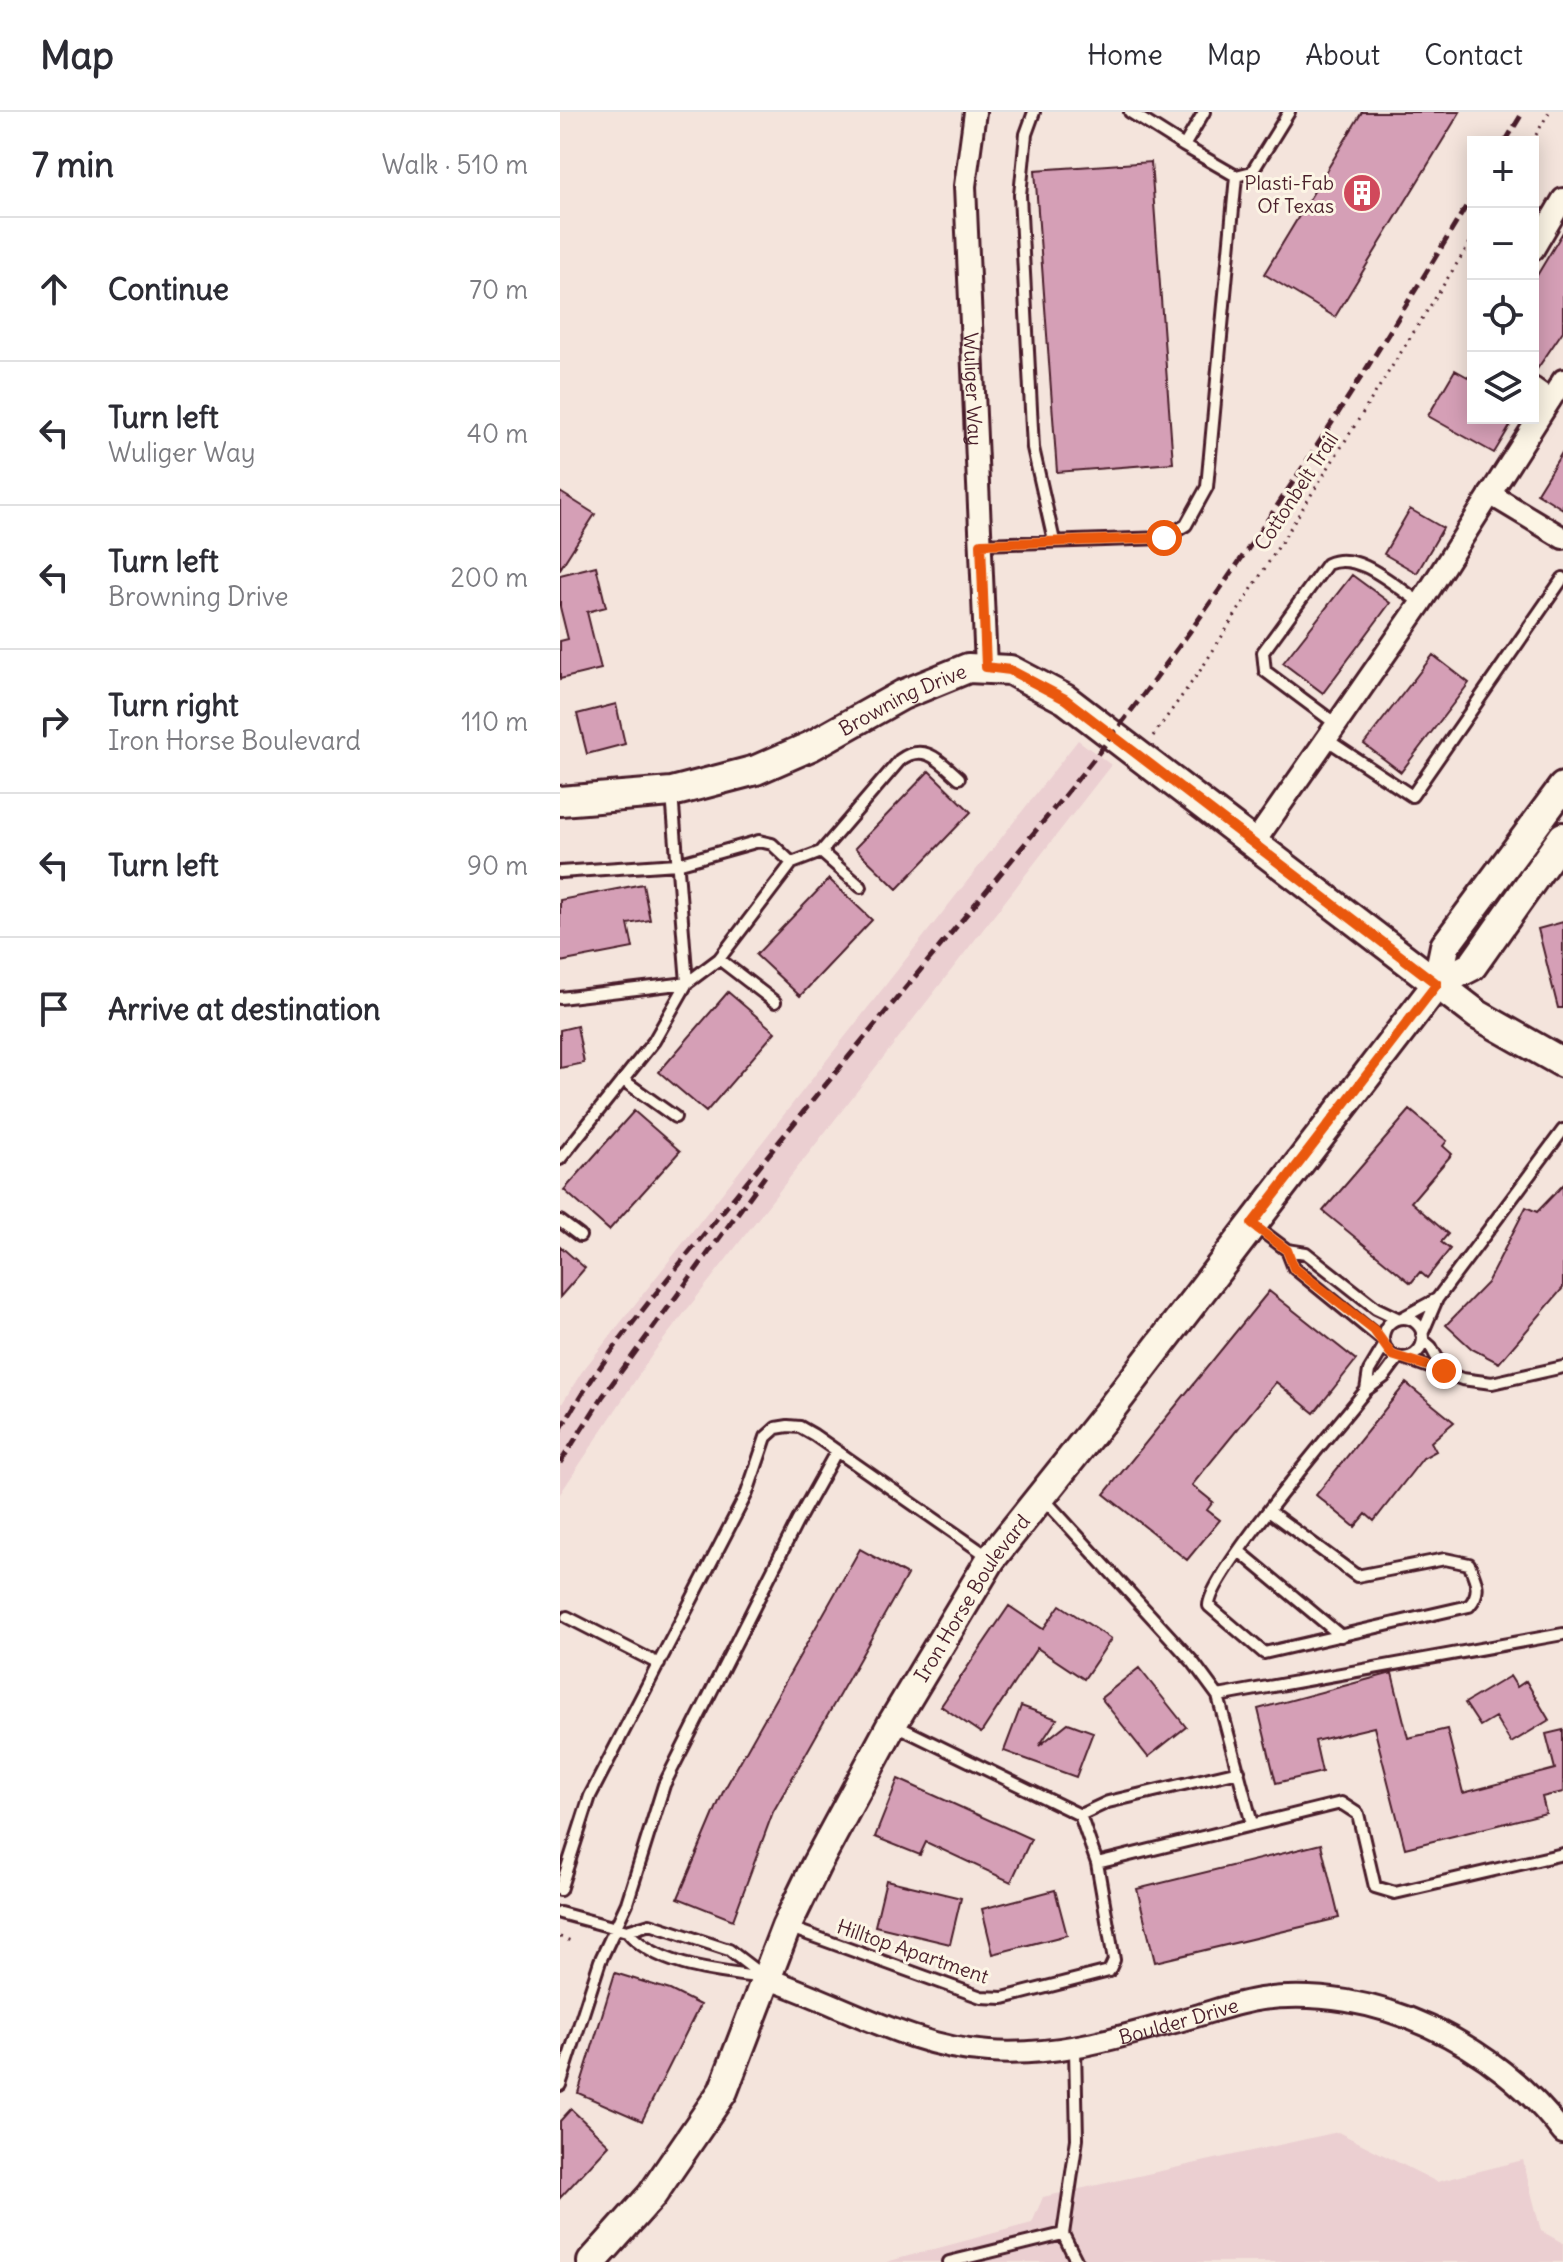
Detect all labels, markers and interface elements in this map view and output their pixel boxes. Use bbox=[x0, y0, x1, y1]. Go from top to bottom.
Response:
text: Map bbox=[40, 32, 114, 79]
text: Home bbox=[1087, 37, 1163, 73]
text: Map bbox=[1207, 37, 1261, 73]
text: About bbox=[1305, 37, 1380, 73]
text: Contact bbox=[1424, 37, 1523, 73]
map controls bbox=[1467, 136, 1539, 424]
button: + bbox=[1467, 136, 1539, 208]
text: 7 min bbox=[32, 143, 114, 186]
text: Walk · 510 m bbox=[382, 148, 528, 181]
place label: Plasti-Fab Of Texas bbox=[1244, 170, 1334, 218]
building icon: Plasti-Fab Of Texas bbox=[1341, 172, 1383, 214]
button: − bbox=[1467, 208, 1539, 280]
icon: ahead bbox=[32, 267, 76, 311]
text: Continue bbox=[108, 270, 229, 308]
text: 70 m bbox=[469, 273, 528, 306]
button: locate bbox=[1467, 280, 1539, 352]
street label: Wuliger Way bbox=[959, 332, 989, 446]
button: layers bbox=[1467, 352, 1539, 424]
text: Turn left bbox=[108, 398, 219, 436]
icon: left bbox=[32, 411, 76, 455]
text: 40 m bbox=[467, 417, 528, 450]
street label: Cottonbelt Trail bbox=[1249, 427, 1343, 555]
text: Wuliger Way bbox=[108, 436, 255, 469]
route start bbox=[1146, 520, 1182, 556]
text: Turn left bbox=[108, 542, 219, 580]
icon: left bbox=[32, 555, 76, 599]
text: 200 m bbox=[451, 561, 528, 594]
text: Browning Drive bbox=[108, 580, 289, 613]
street label: Browning Drive bbox=[834, 658, 970, 741]
text: Turn right bbox=[108, 686, 239, 724]
icon: right bbox=[32, 699, 76, 743]
text: 110 m bbox=[461, 705, 528, 738]
text: Iron Horse Boulevard bbox=[108, 724, 361, 757]
icon: left bbox=[32, 843, 76, 887]
text: Turn left bbox=[108, 846, 219, 884]
text: 90 m bbox=[467, 849, 528, 882]
icon: arrive bbox=[32, 987, 76, 1031]
text: Arrive at destination bbox=[108, 990, 380, 1028]
route end bbox=[1426, 1353, 1462, 1389]
street label: Iron Horse Boulevard bbox=[908, 1509, 1035, 1686]
street label: Hilltop Apartment bbox=[834, 1913, 992, 1989]
street label: Boulder Drive bbox=[1116, 1992, 1241, 2049]

